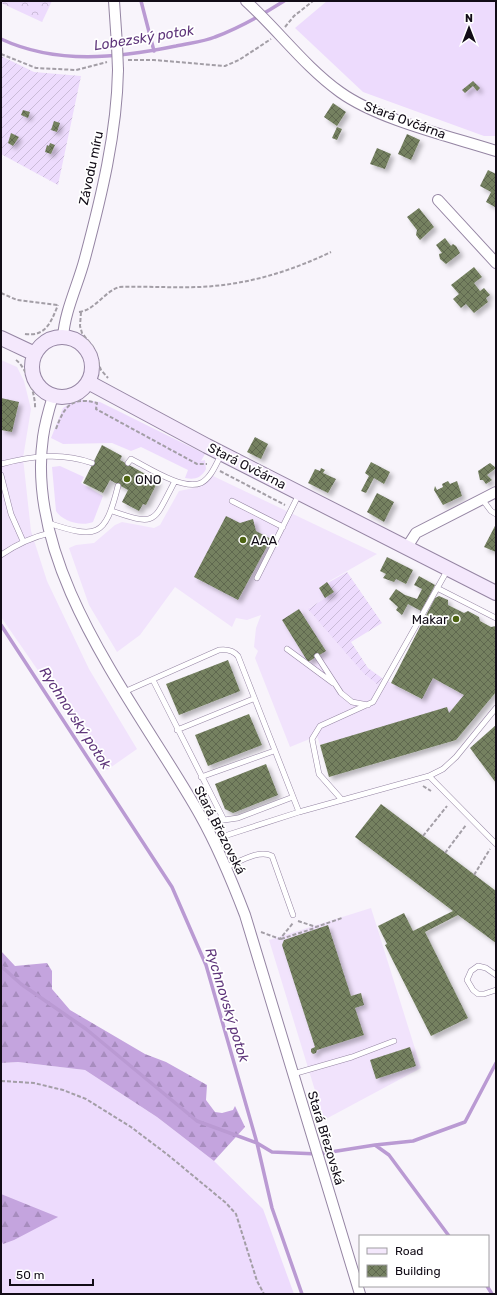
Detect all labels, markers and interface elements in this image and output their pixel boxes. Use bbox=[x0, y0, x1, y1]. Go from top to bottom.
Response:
north arrow bbox=[449, 8, 489, 48]
text: N bbox=[465, 12, 473, 25]
water label: Lobezský potok bbox=[93, 22, 196, 54]
street label: Stará Ovčárna bbox=[362, 98, 448, 142]
street label: Závodu míru bbox=[76, 130, 106, 206]
street label: Stará Ovčárna bbox=[205, 440, 289, 492]
place label: ONO bbox=[135, 472, 162, 487]
marker: ONO bbox=[122, 474, 132, 484]
place label: AAA bbox=[251, 533, 277, 548]
marker: AAA bbox=[238, 535, 248, 545]
place label: Makar bbox=[412, 612, 448, 627]
marker: Makar bbox=[451, 614, 461, 624]
water label: Rychnovský potok bbox=[36, 664, 115, 773]
street label: Stará Březovská bbox=[191, 783, 249, 877]
water label: Rychnovský potok bbox=[202, 946, 253, 1065]
street label: Stará Březovská bbox=[305, 1089, 347, 1187]
legend bbox=[359, 1235, 489, 1287]
text: Road bbox=[395, 1244, 423, 1258]
scale bar bbox=[10, 1261, 93, 1287]
text: Building bbox=[395, 1264, 441, 1278]
text: 50 m bbox=[16, 1268, 44, 1282]

